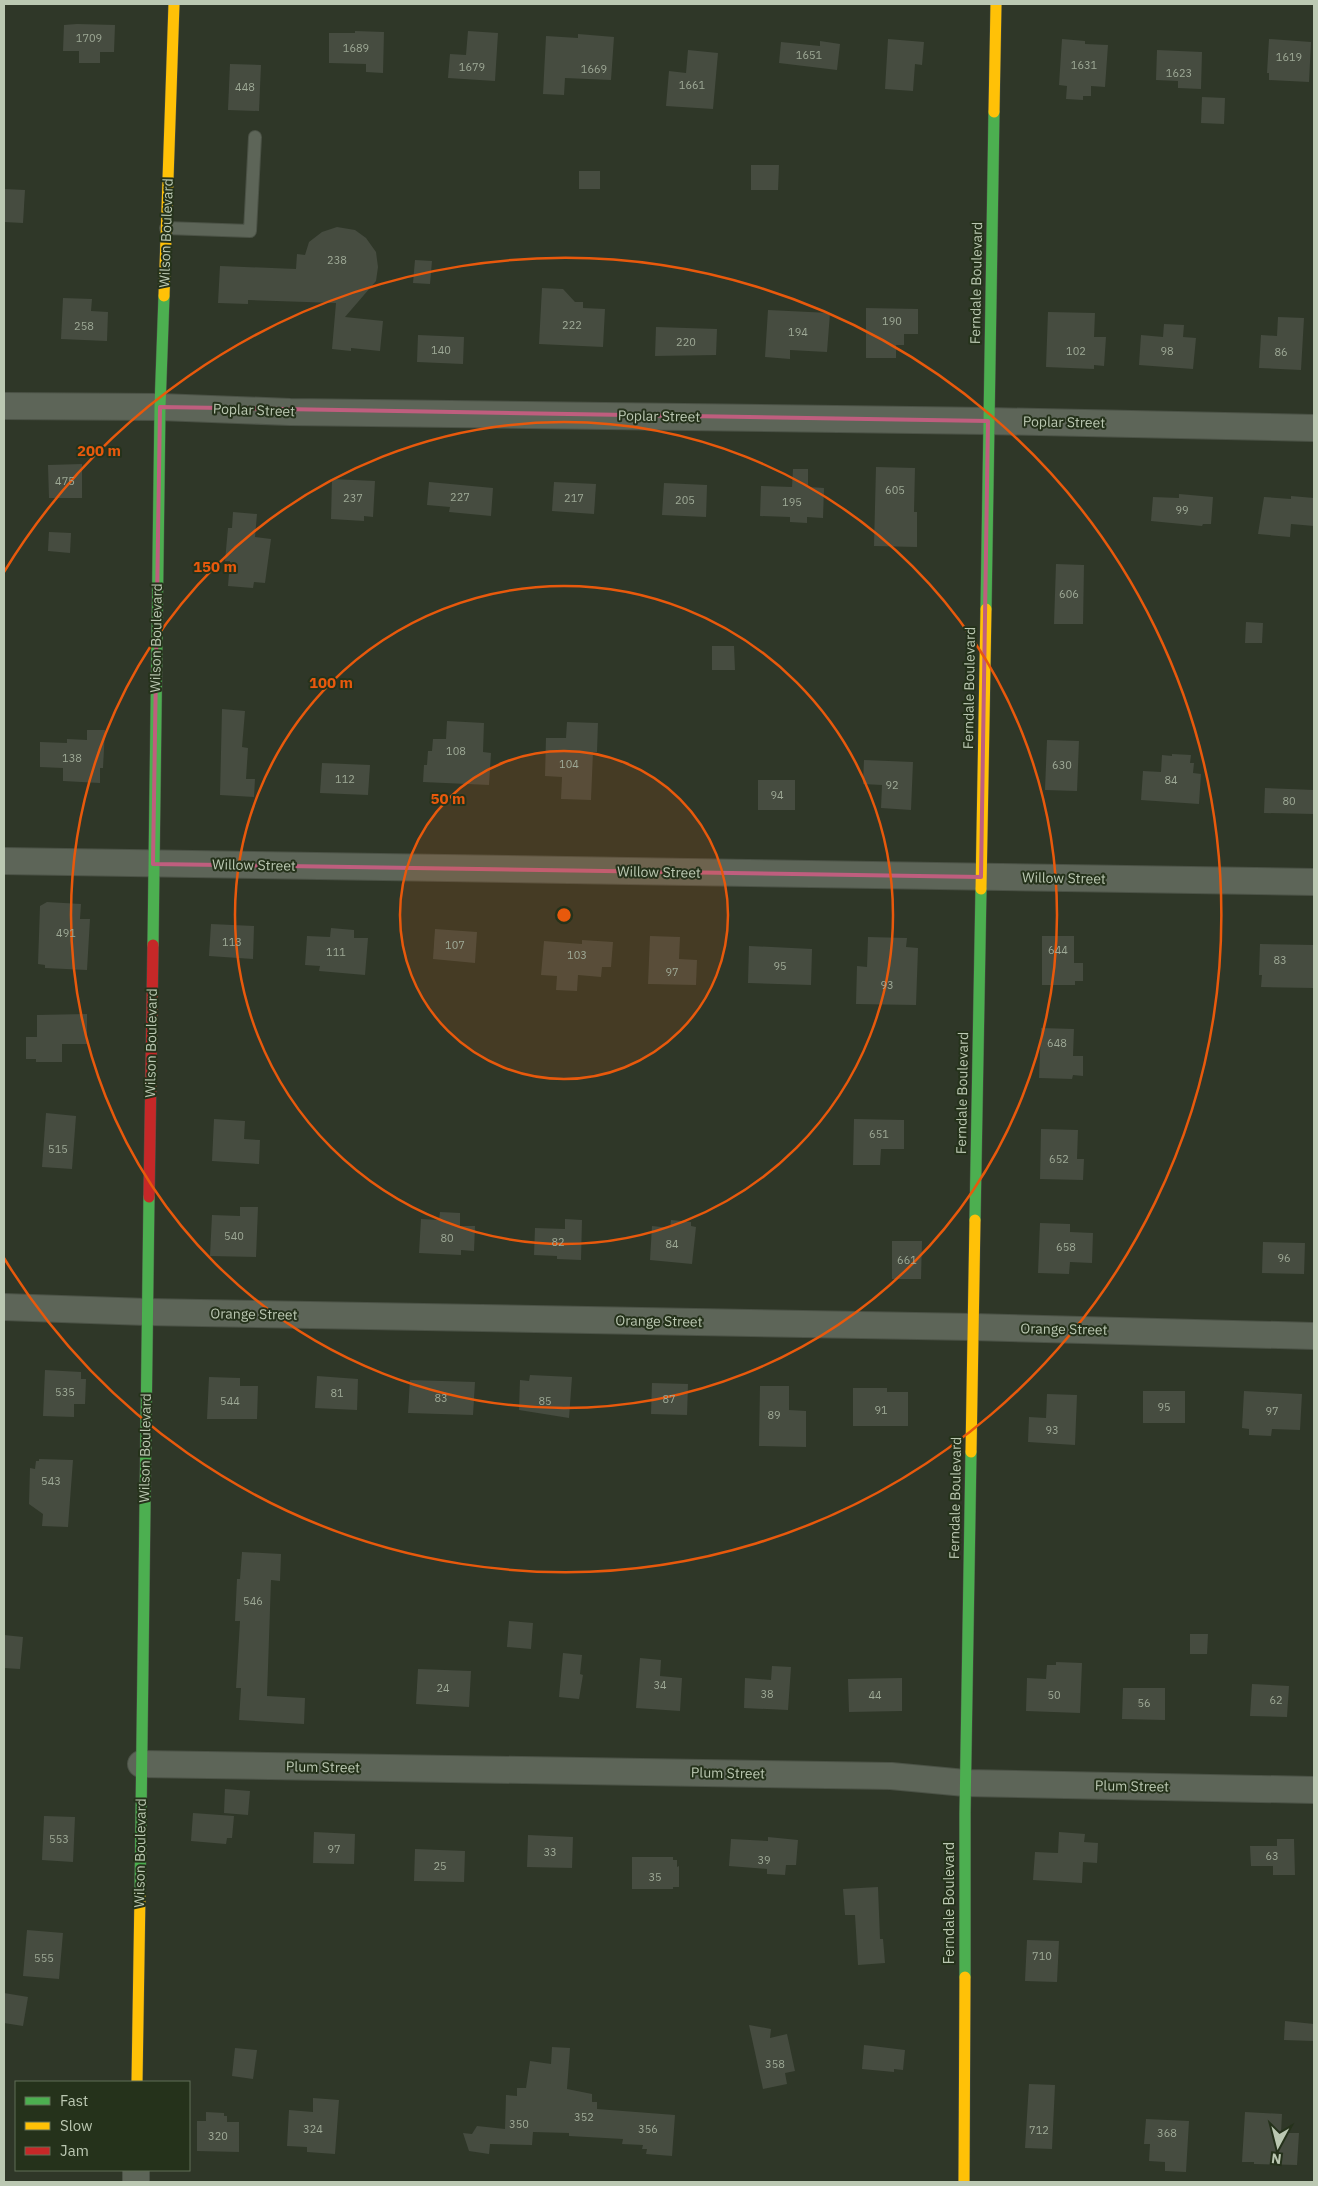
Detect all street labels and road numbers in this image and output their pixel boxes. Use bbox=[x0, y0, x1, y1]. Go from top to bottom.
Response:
street label: Wilson Boulevard bbox=[155, 178, 177, 288]
street label: Ferndale Boulevard bbox=[966, 222, 986, 344]
street label: Poplar Street bbox=[213, 400, 296, 420]
street label: Poplar Street bbox=[618, 406, 700, 426]
street label: Poplar Street bbox=[1023, 412, 1105, 432]
street label: Wilson Boulevard bbox=[146, 583, 166, 693]
street label: Ferndale Boulevard bbox=[959, 627, 979, 749]
street label: Willow Street bbox=[212, 855, 296, 875]
street label: Willow Street bbox=[617, 862, 701, 882]
street label: Willow Street bbox=[1022, 868, 1106, 888]
street label: Wilson Boulevard bbox=[141, 988, 161, 1098]
street label: Ferndale Boulevard bbox=[952, 1032, 972, 1154]
street label: Orange Street bbox=[210, 1304, 298, 1324]
street label: Orange Street bbox=[615, 1311, 703, 1331]
street label: Orange Street bbox=[1020, 1319, 1108, 1339]
street label: Wilson Boulevard bbox=[135, 1393, 155, 1503]
street label: Ferndale Boulevard bbox=[945, 1437, 965, 1559]
street label: Plum Street bbox=[286, 1757, 360, 1777]
street label: Plum Street bbox=[691, 1763, 765, 1783]
street label: Plum Street bbox=[1095, 1776, 1169, 1796]
street label: Wilson Boulevard bbox=[130, 1798, 150, 1908]
street label: Ferndale Boulevard bbox=[940, 1842, 958, 1964]

